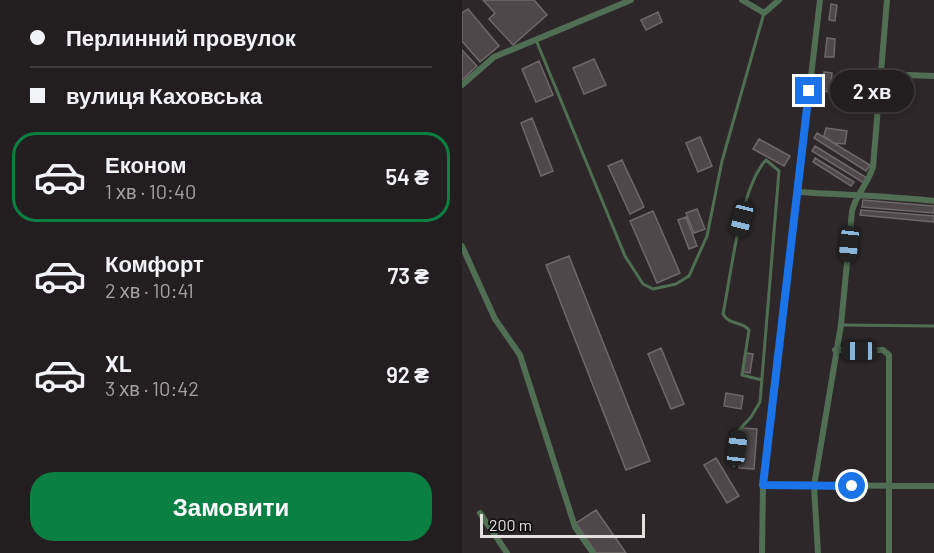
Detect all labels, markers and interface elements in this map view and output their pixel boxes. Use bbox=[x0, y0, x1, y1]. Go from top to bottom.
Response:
text: Перлинний провулок bbox=[66, 24, 296, 50]
callout: 2 хв bbox=[830, 70, 914, 112]
route end bbox=[795, 77, 822, 104]
text: 2 хв bbox=[853, 79, 891, 103]
text: вулиця Каховська bbox=[66, 82, 262, 108]
icon: car bbox=[33, 150, 87, 204]
text: Економ bbox=[105, 151, 187, 177]
text: 54 ₴ bbox=[385, 163, 429, 189]
text: 1 хв · 10:40 bbox=[105, 179, 196, 203]
car bbox=[729, 199, 755, 239]
car bbox=[838, 225, 860, 263]
icon: car bbox=[33, 249, 87, 303]
text: Комфорт bbox=[105, 250, 204, 276]
text: 73 ₴ bbox=[388, 262, 429, 288]
text: 2 хв · 10:41 bbox=[105, 278, 194, 302]
car bbox=[841, 342, 877, 360]
icon: car bbox=[33, 348, 87, 402]
text: XL bbox=[105, 350, 131, 376]
text: 92 ₴ bbox=[386, 361, 429, 387]
text: 3 хв · 10:42 bbox=[105, 376, 199, 400]
car bbox=[726, 429, 748, 467]
button: Замовити bbox=[30, 472, 432, 541]
route start bbox=[838, 472, 865, 499]
scale bar bbox=[480, 511, 645, 538]
text: 200 m bbox=[489, 515, 532, 534]

